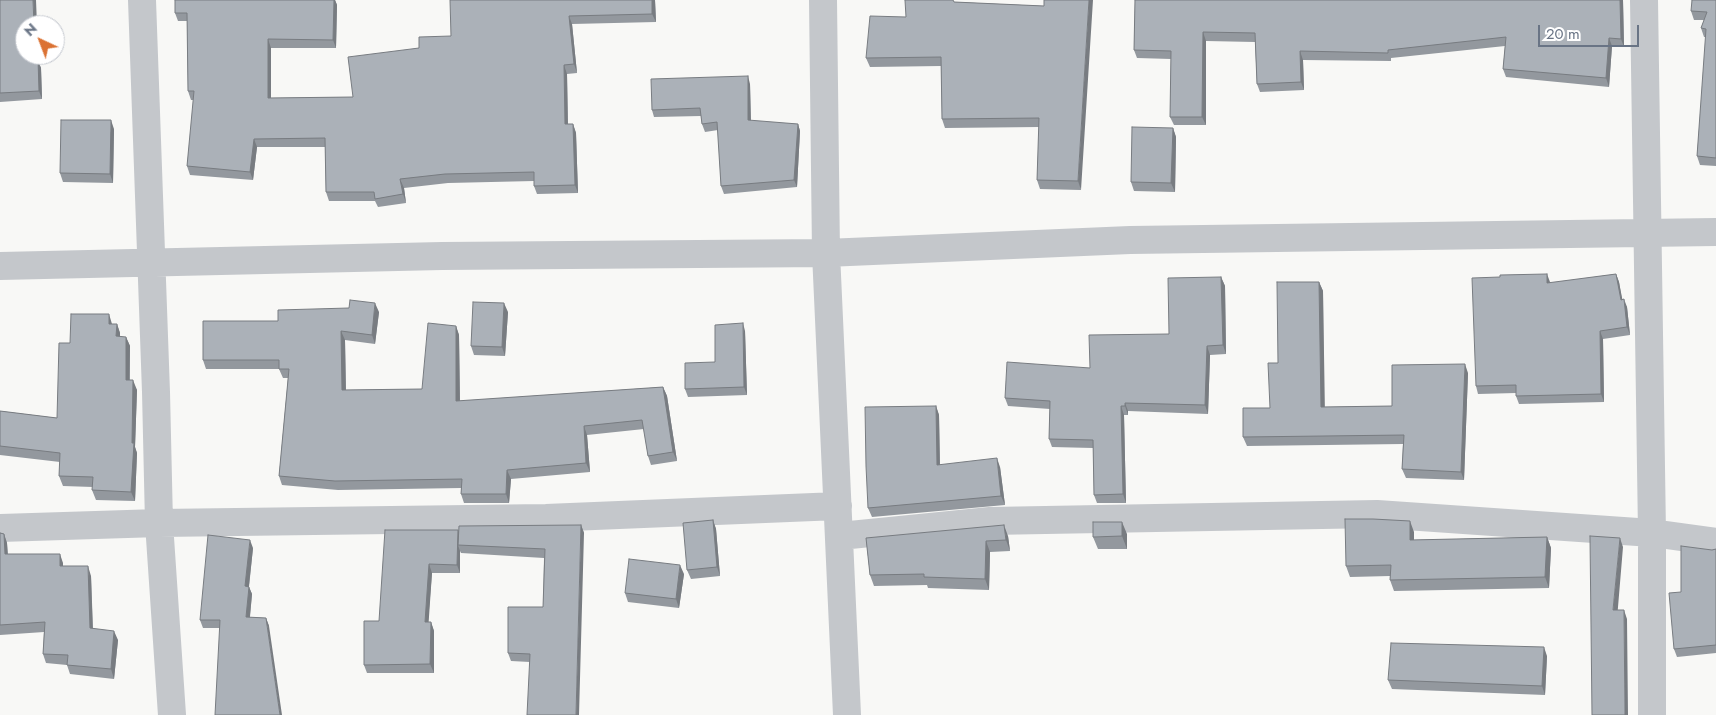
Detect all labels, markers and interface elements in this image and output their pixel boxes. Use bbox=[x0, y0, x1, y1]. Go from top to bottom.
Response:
north arrow bbox=[15, 15, 65, 65]
scale bar bbox=[1541, 15, 1642, 47]
text: N bbox=[20, 19, 41, 41]
text: 20 m bbox=[1546, 23, 1580, 45]

